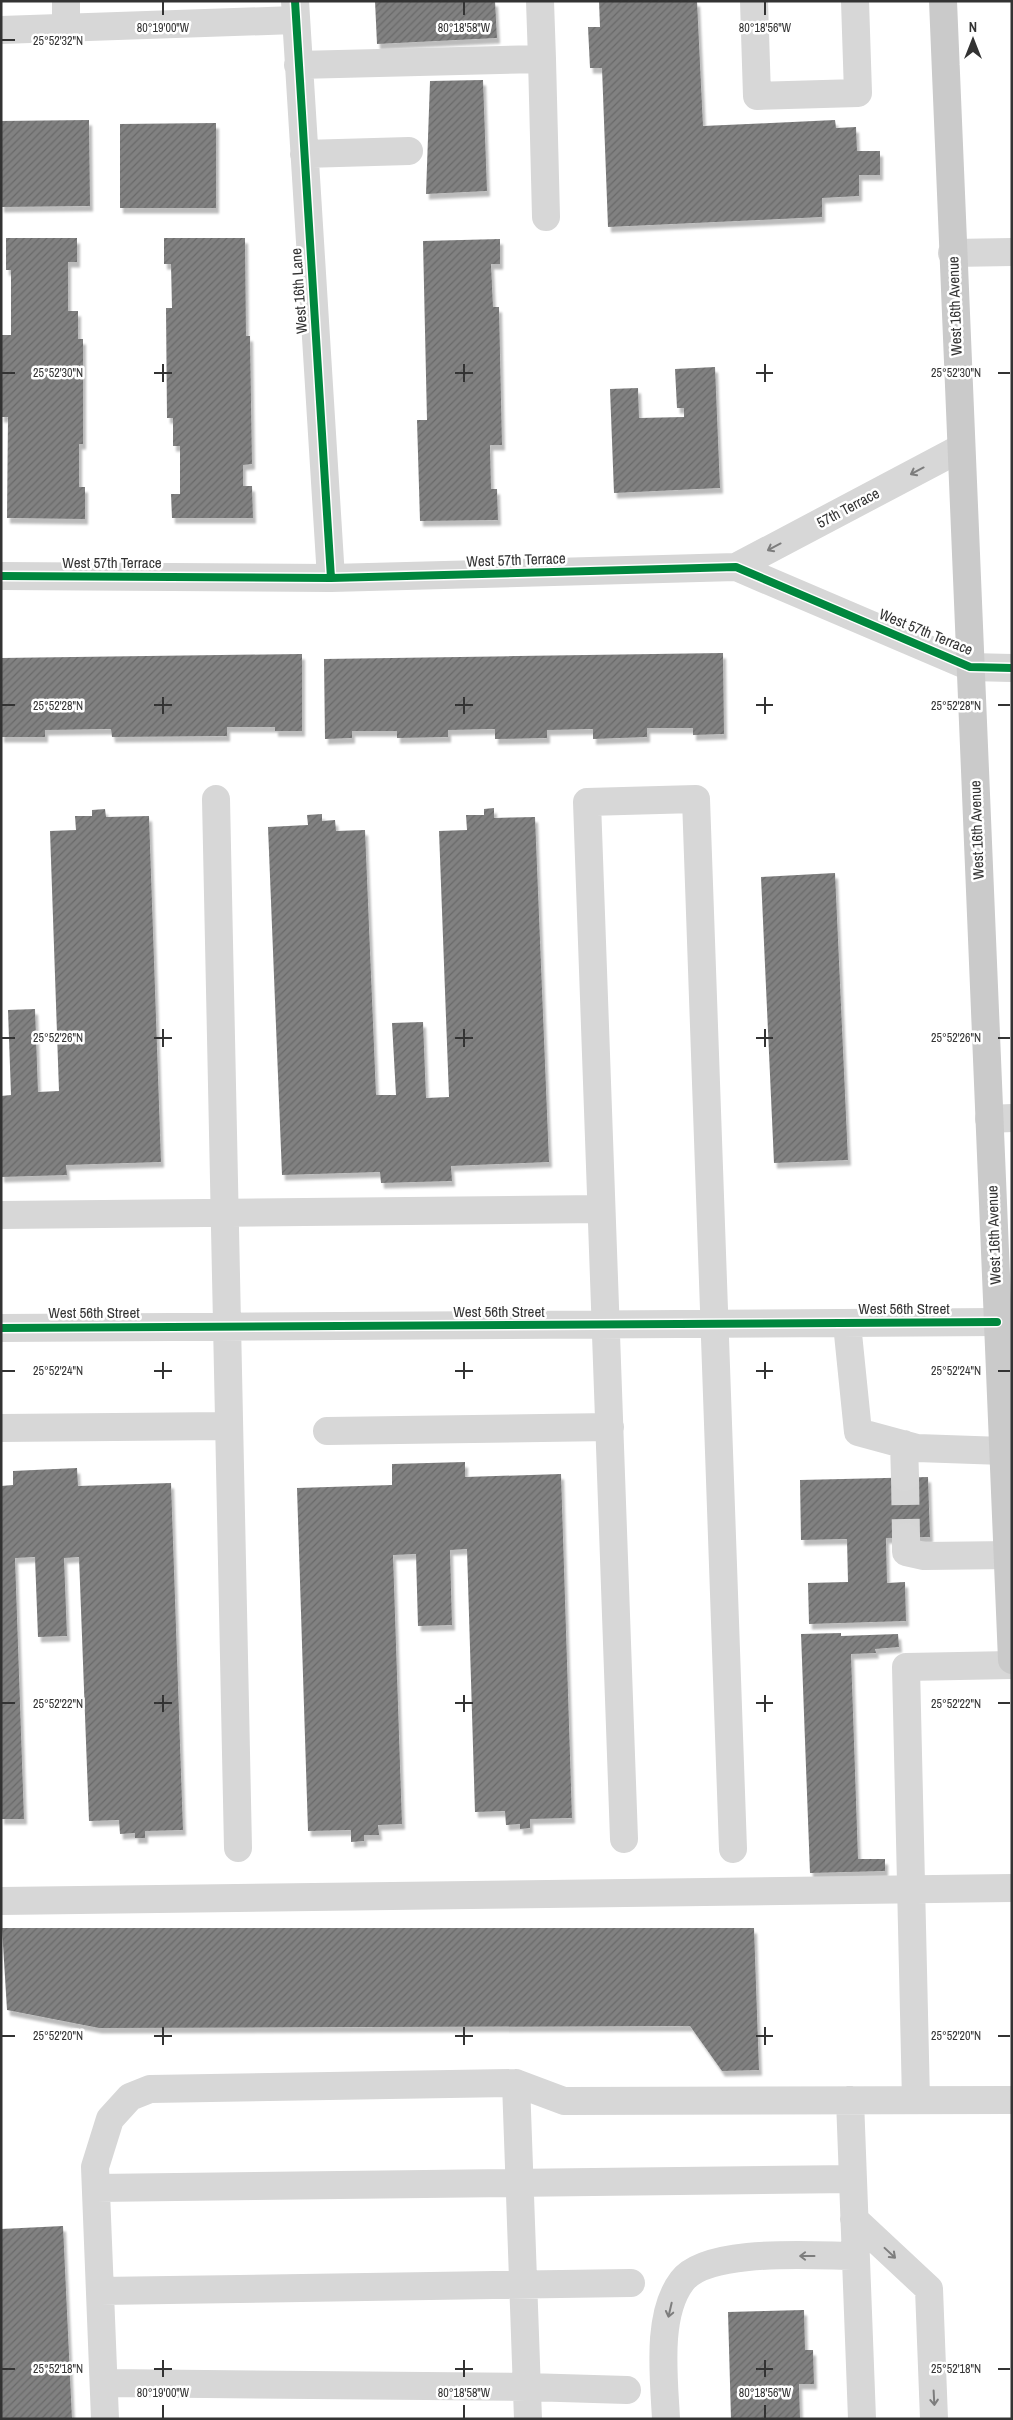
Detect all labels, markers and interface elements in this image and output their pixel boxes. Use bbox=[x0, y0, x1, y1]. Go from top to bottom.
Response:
north arrow bbox=[948, 15, 998, 65]
text: N bbox=[969, 18, 977, 36]
text: 80°19'00"W bbox=[137, 20, 190, 36]
text: 80°18'58"W bbox=[438, 20, 491, 36]
text: 80°18'56"W bbox=[739, 20, 792, 36]
text: 25°52'32"N bbox=[33, 33, 83, 49]
street label: West 16th Lane bbox=[285, 247, 312, 335]
street label: West 16th Avenue bbox=[942, 256, 967, 356]
text: 25°52'30"N bbox=[33, 365, 83, 381]
text: 25°52'30"N bbox=[931, 365, 981, 381]
one-way arrow bbox=[910, 466, 925, 476]
street label: 57th Terrace bbox=[813, 482, 883, 533]
one-way arrow bbox=[767, 543, 782, 553]
street label: West 57th Terrace bbox=[466, 547, 566, 572]
street label: West 57th Terrace bbox=[62, 552, 162, 573]
street label: West 57th Terrace bbox=[876, 603, 976, 660]
text: 25°52'28"N bbox=[33, 698, 83, 714]
text: 25°52'28"N bbox=[931, 698, 981, 714]
street label: West 16th Avenue bbox=[964, 780, 989, 880]
text: 25°52'26"N bbox=[33, 1030, 83, 1046]
text: 25°52'26"N bbox=[931, 1030, 981, 1046]
street label: West 16th Avenue bbox=[981, 1185, 1006, 1285]
street label: West 56th Street bbox=[858, 1298, 950, 1319]
street label: West 56th Street bbox=[453, 1301, 545, 1322]
street label: West 56th Street bbox=[48, 1302, 140, 1323]
text: 25°52'24"N bbox=[33, 1363, 83, 1379]
text: 25°52'24"N bbox=[931, 1363, 981, 1379]
text: 25°52'22"N bbox=[33, 1696, 83, 1712]
text: 25°52'22"N bbox=[931, 1696, 981, 1712]
text: 25°52'20"N bbox=[33, 2028, 83, 2044]
text: 25°52'20"N bbox=[931, 2028, 981, 2044]
one-way arrow bbox=[884, 2247, 896, 2259]
one-way arrow bbox=[799, 2251, 815, 2261]
one-way arrow bbox=[665, 2301, 674, 2317]
text: 25°52'18"N bbox=[33, 2361, 83, 2377]
text: 25°52'18"N bbox=[931, 2361, 981, 2377]
text: 80°19'00"W bbox=[137, 2385, 190, 2401]
text: 80°18'58"W bbox=[438, 2385, 491, 2401]
text: 80°18'56"W bbox=[739, 2385, 792, 2401]
one-way arrow bbox=[929, 2390, 938, 2406]

